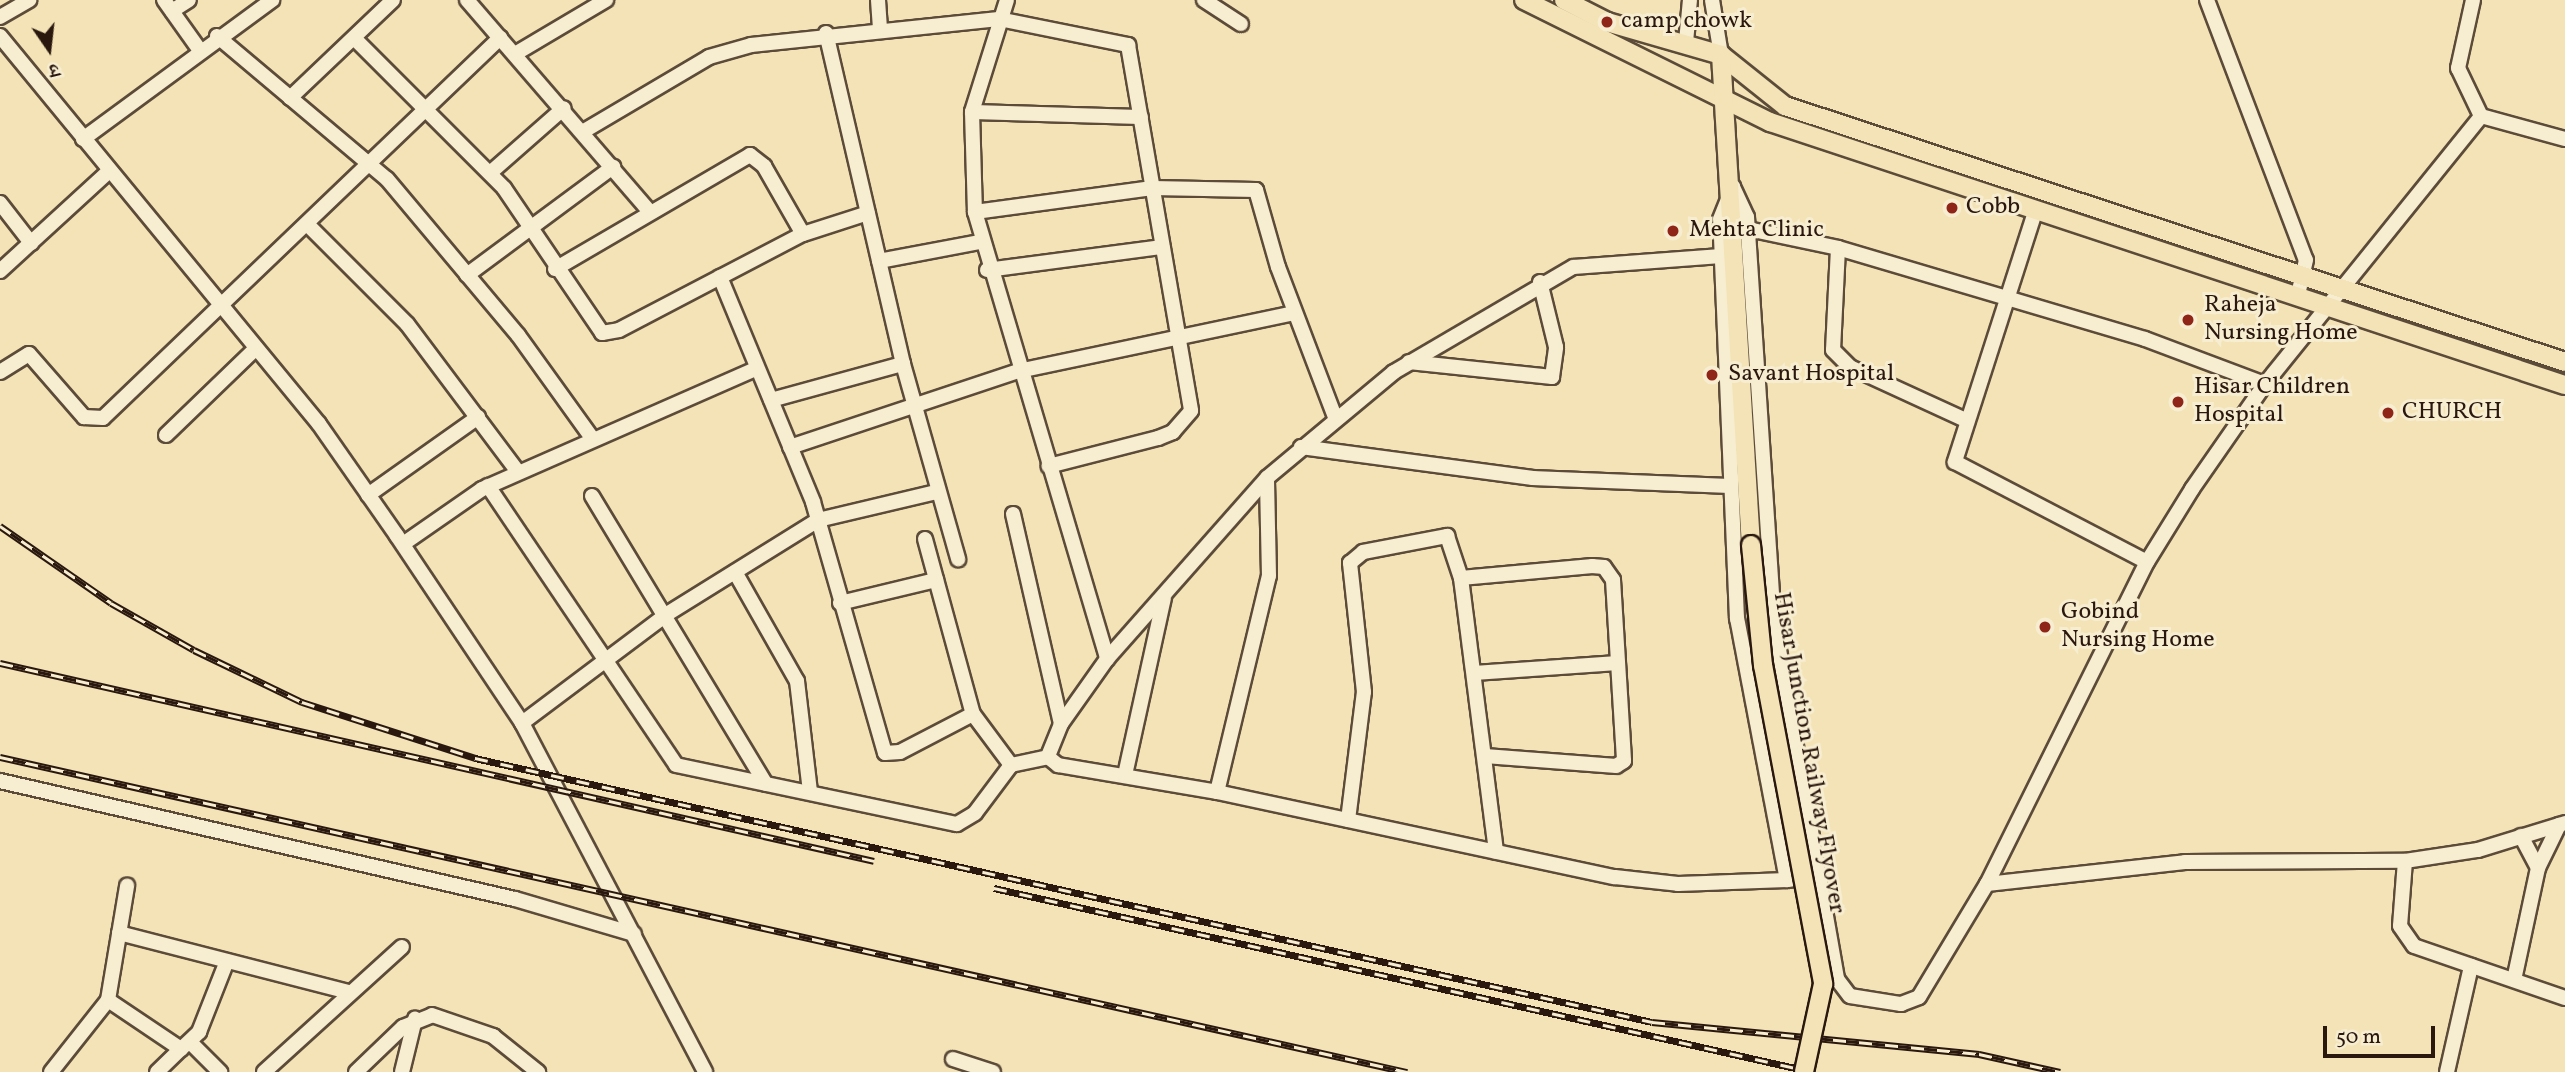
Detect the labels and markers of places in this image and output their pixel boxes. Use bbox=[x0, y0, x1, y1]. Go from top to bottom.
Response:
place label: camp chowk bbox=[1621, 8, 1752, 36]
marker: camp chowk bbox=[1599, 14, 1615, 30]
place label: Cobb bbox=[1966, 194, 2020, 222]
marker: Cobb bbox=[1944, 200, 1960, 216]
place label: Mehta Clinic bbox=[1689, 217, 1824, 245]
marker: Mehta Clinic bbox=[1663, 221, 1683, 241]
place label: Raheja Nursing Home bbox=[2204, 292, 2358, 348]
marker: Raheja Nursing Home bbox=[2178, 310, 2198, 330]
place label: Savant Hospital bbox=[1728, 361, 1894, 389]
marker: Savant Hospital bbox=[1702, 365, 1722, 385]
place label: Hisar Children Hospital bbox=[2194, 374, 2350, 430]
marker: Hisar Children Hospital bbox=[2168, 392, 2188, 412]
place label: CHURCH bbox=[2402, 399, 2502, 427]
marker: CHURCH bbox=[2380, 405, 2396, 421]
place label: Gobind Nursing Home bbox=[2061, 599, 2215, 655]
marker: Gobind Nursing Home bbox=[2035, 617, 2055, 637]

